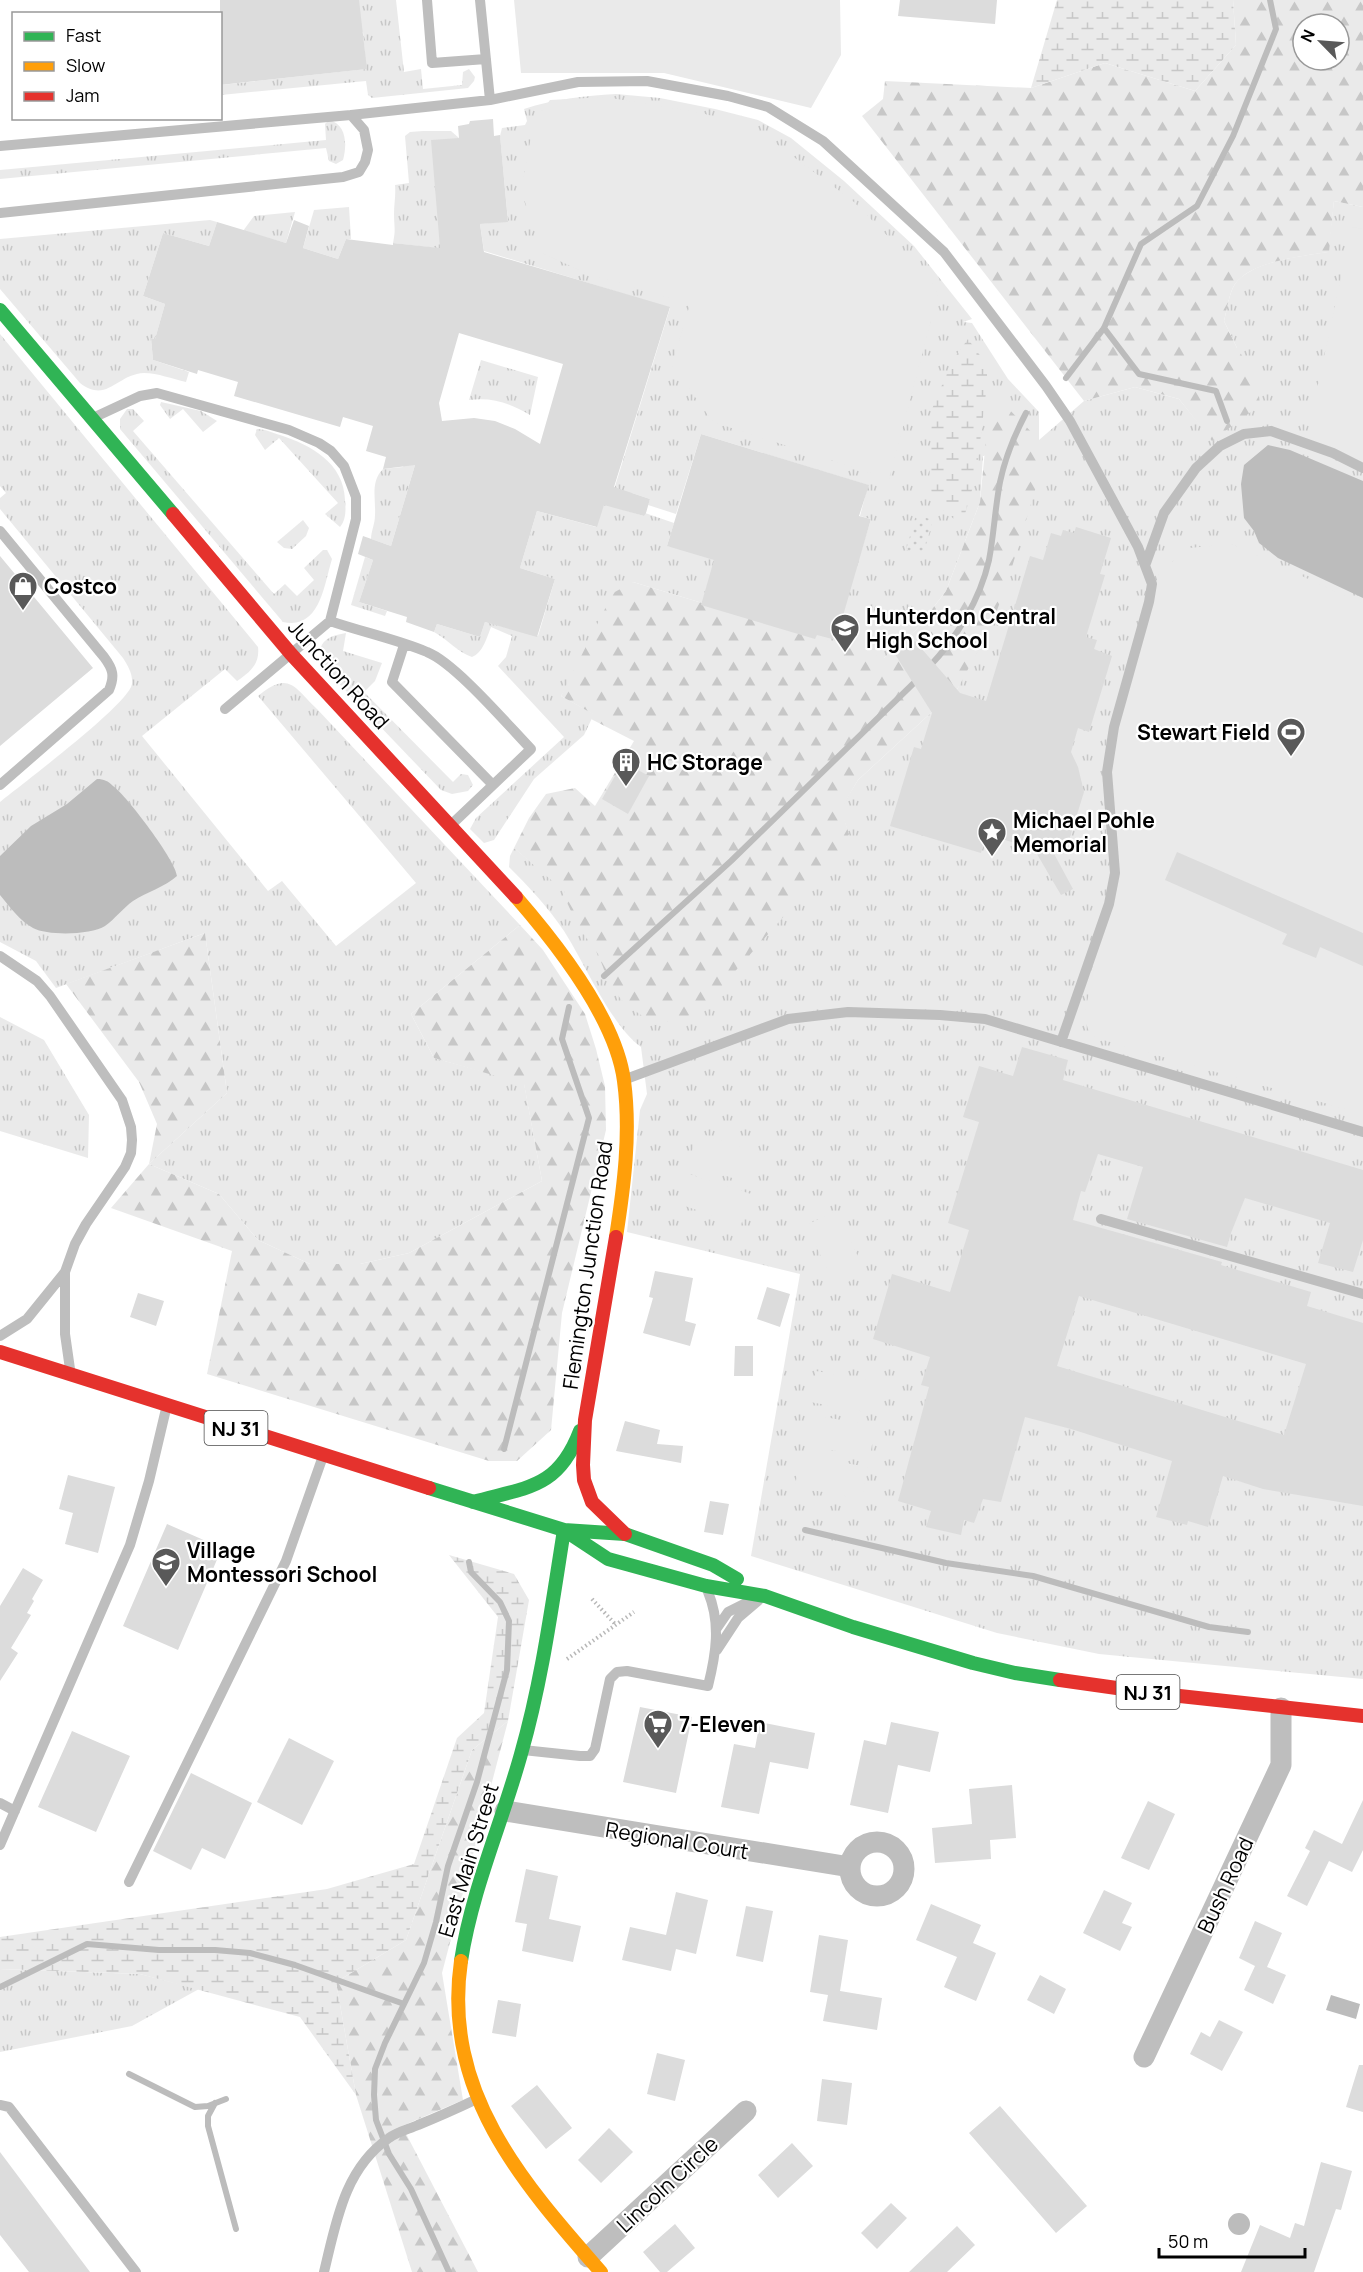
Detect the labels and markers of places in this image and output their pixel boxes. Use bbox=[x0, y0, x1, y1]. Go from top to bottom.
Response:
shop icon: Costco bbox=[7, 570, 39, 612]
place label: Costco bbox=[44, 572, 117, 600]
place label: Hunterdon Central High School bbox=[866, 602, 1056, 654]
school or university icon: Hunterdon Central High School bbox=[829, 612, 861, 654]
sports icon: Stewart Field bbox=[1275, 716, 1307, 758]
place label: Stewart Field bbox=[1137, 718, 1270, 746]
building icon: HC Storage bbox=[610, 746, 642, 788]
place label: HC Storage bbox=[647, 748, 763, 776]
place label: Michael Pohle Memorial bbox=[1013, 806, 1155, 858]
place icon: Michael Pohle Memorial bbox=[976, 816, 1008, 858]
place label: Village Montessori School bbox=[187, 1536, 377, 1588]
school or university icon: Village Montessori School bbox=[150, 1546, 182, 1588]
supermarket icon: 7-Eleven bbox=[642, 1708, 674, 1750]
place label: 7-Eleven bbox=[679, 1710, 766, 1738]

